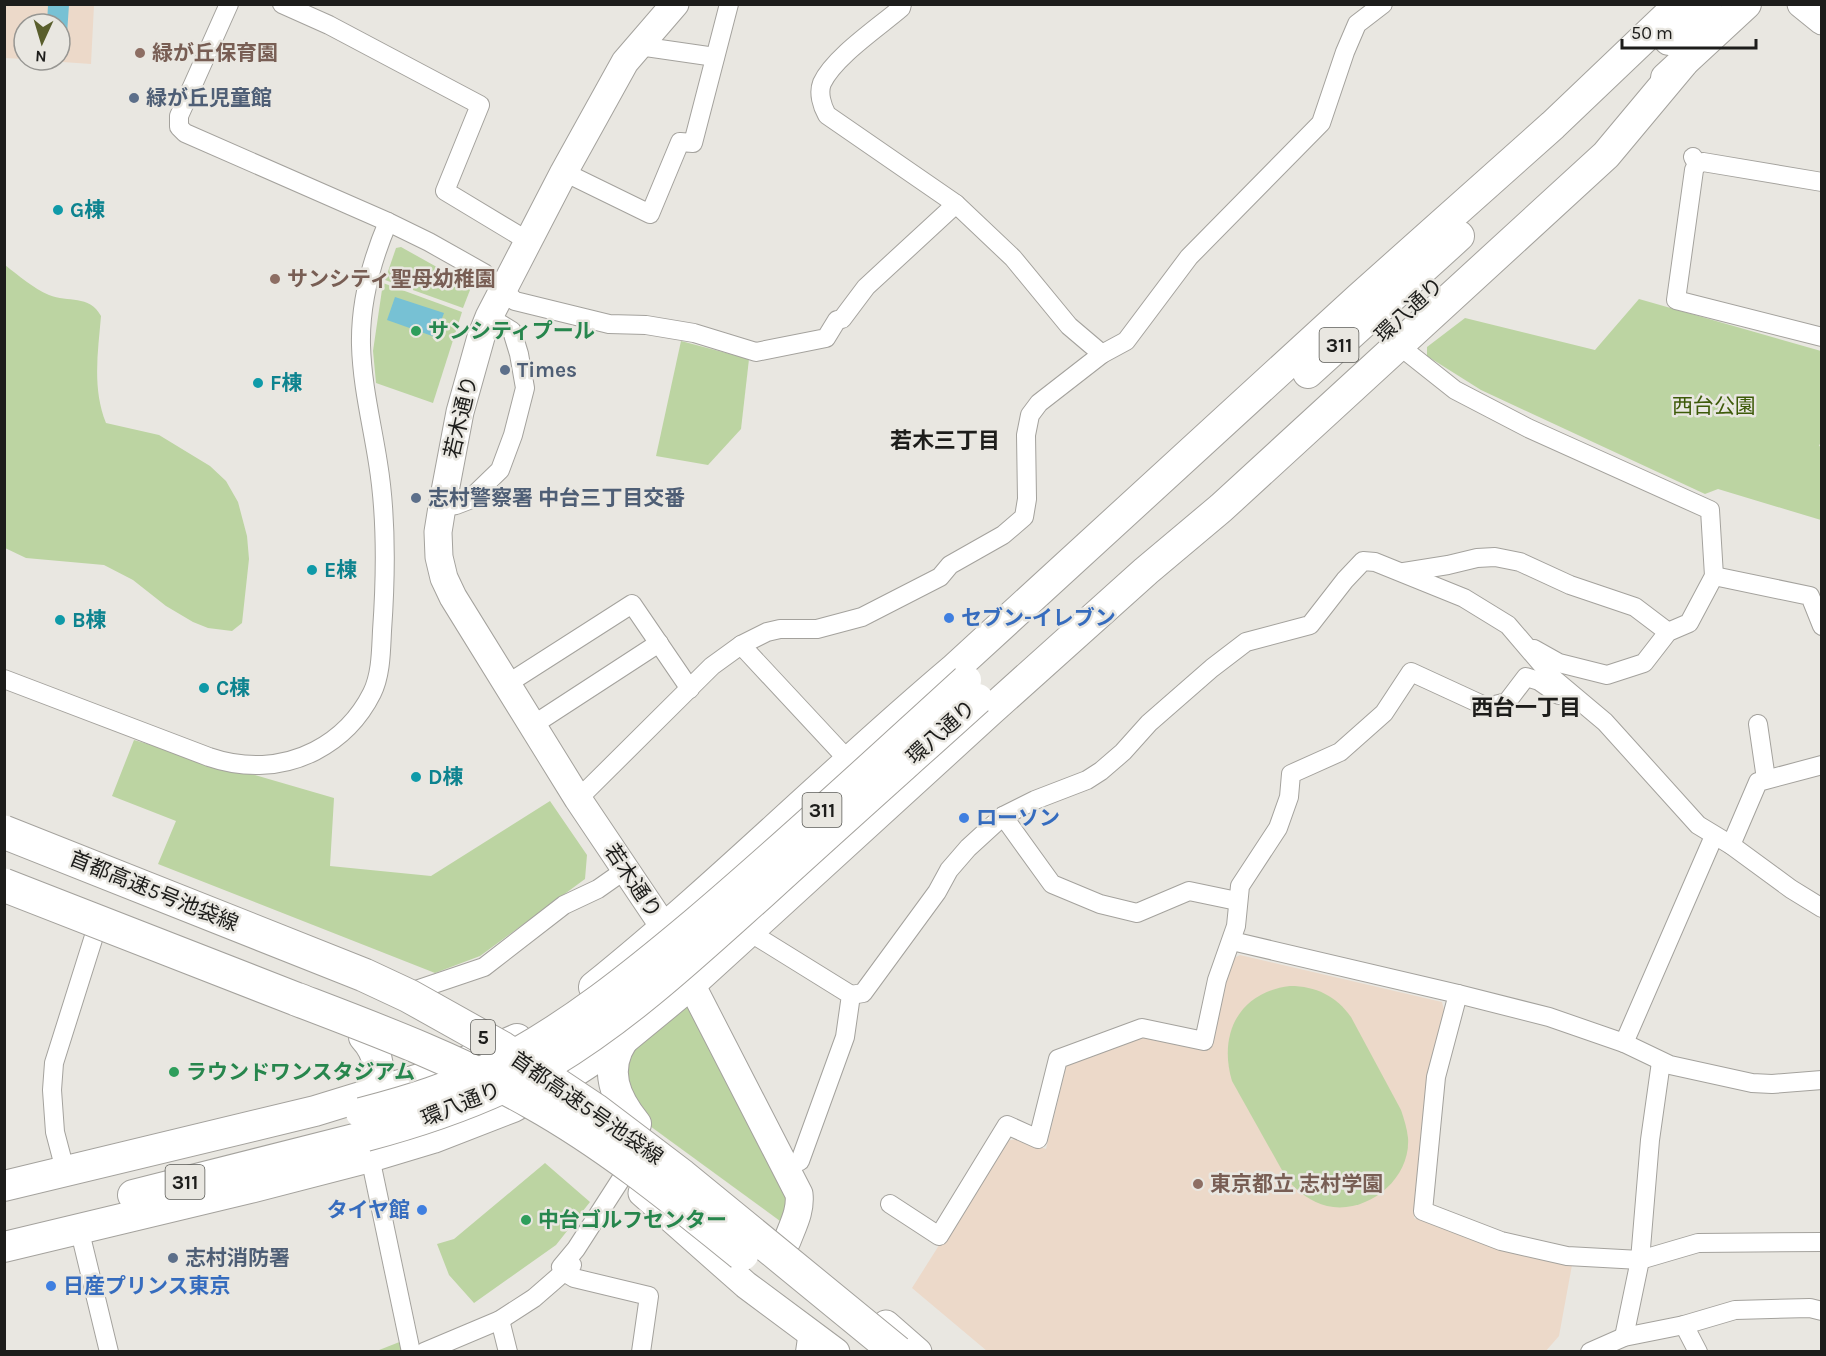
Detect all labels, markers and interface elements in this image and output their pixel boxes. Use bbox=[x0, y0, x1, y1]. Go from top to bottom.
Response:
north arrow bbox=[12, 12, 72, 72]
scale bar bbox=[1622, 12, 1756, 50]
text: 50 m bbox=[1631, 22, 1673, 44]
place label: 緑が丘保育園 bbox=[152, 41, 278, 65]
marker: 緑が丘保育園 bbox=[133, 46, 147, 60]
text: N bbox=[35, 47, 47, 66]
place label: 緑が丘児童館 bbox=[146, 86, 272, 110]
marker: 緑が丘児童館 bbox=[127, 91, 141, 105]
place label: G棟 bbox=[70, 198, 105, 222]
marker: G棟 bbox=[51, 203, 65, 217]
place label: サンシティ聖母幼稚園 bbox=[287, 267, 496, 291]
marker: サンシティ聖母幼稚園 bbox=[268, 272, 282, 286]
street label: 環八通り bbox=[1370, 273, 1448, 347]
place label: サンシティプール bbox=[428, 319, 595, 343]
marker: サンシティプール bbox=[409, 324, 423, 338]
road number: 311 bbox=[1320, 328, 1358, 362]
place label: Times bbox=[517, 358, 577, 382]
marker: Times bbox=[498, 363, 512, 377]
place label: F棟 bbox=[270, 371, 302, 395]
street label: 若木通り bbox=[440, 373, 482, 461]
marker: F棟 bbox=[251, 376, 265, 390]
park label: 西台公園 bbox=[1672, 394, 1756, 418]
district label: 若木三丁目 bbox=[890, 428, 1000, 454]
place label: 志村警察署 中台三丁目交番 bbox=[428, 486, 685, 510]
marker: 志村警察署 中台三丁目交番 bbox=[409, 491, 423, 505]
place label: E棟 bbox=[324, 558, 357, 582]
marker: E棟 bbox=[305, 563, 319, 577]
place label: セブン-イレブン bbox=[961, 606, 1116, 630]
place label: B棟 bbox=[72, 608, 107, 632]
marker: セブン-イレブン bbox=[942, 611, 956, 625]
marker: B棟 bbox=[53, 613, 67, 627]
place label: C棟 bbox=[216, 676, 250, 700]
marker: C棟 bbox=[197, 681, 211, 695]
street label: 環八通り bbox=[902, 695, 980, 769]
district label: 西台一丁目 bbox=[1471, 695, 1581, 721]
place label: D棟 bbox=[428, 765, 463, 789]
marker: D棟 bbox=[409, 770, 423, 784]
road number: 311 bbox=[802, 793, 842, 827]
place label: ローソン bbox=[976, 806, 1060, 830]
marker: ローソン bbox=[957, 811, 971, 825]
street label: 若木通り bbox=[600, 839, 666, 923]
street label: 首都高速5号池袋線 bbox=[66, 846, 242, 936]
road number: 5 bbox=[471, 1020, 495, 1054]
street label: 首都高速5号池袋線 bbox=[506, 1047, 668, 1169]
place label: ラウンドワンスタジアム bbox=[186, 1060, 415, 1084]
marker: ラウンドワンスタジアム bbox=[167, 1065, 181, 1079]
street label: 環八通り bbox=[418, 1077, 504, 1131]
road number: 311 bbox=[166, 1165, 204, 1199]
place label: 東京都立 志村学園 bbox=[1210, 1172, 1383, 1196]
marker: 東京都立 志村学園 bbox=[1191, 1177, 1205, 1191]
place label: タイヤ館 bbox=[327, 1198, 410, 1222]
marker: タイヤ館 bbox=[415, 1203, 429, 1217]
place label: 中台ゴルフセンター bbox=[538, 1208, 727, 1232]
marker: 中台ゴルフセンター bbox=[519, 1213, 533, 1227]
place label: 志村消防署 bbox=[185, 1246, 290, 1270]
marker: 志村消防署 bbox=[166, 1251, 180, 1265]
place label: 日産プリンス東京 bbox=[63, 1274, 231, 1298]
marker: 日産プリンス東京 bbox=[44, 1279, 58, 1293]

